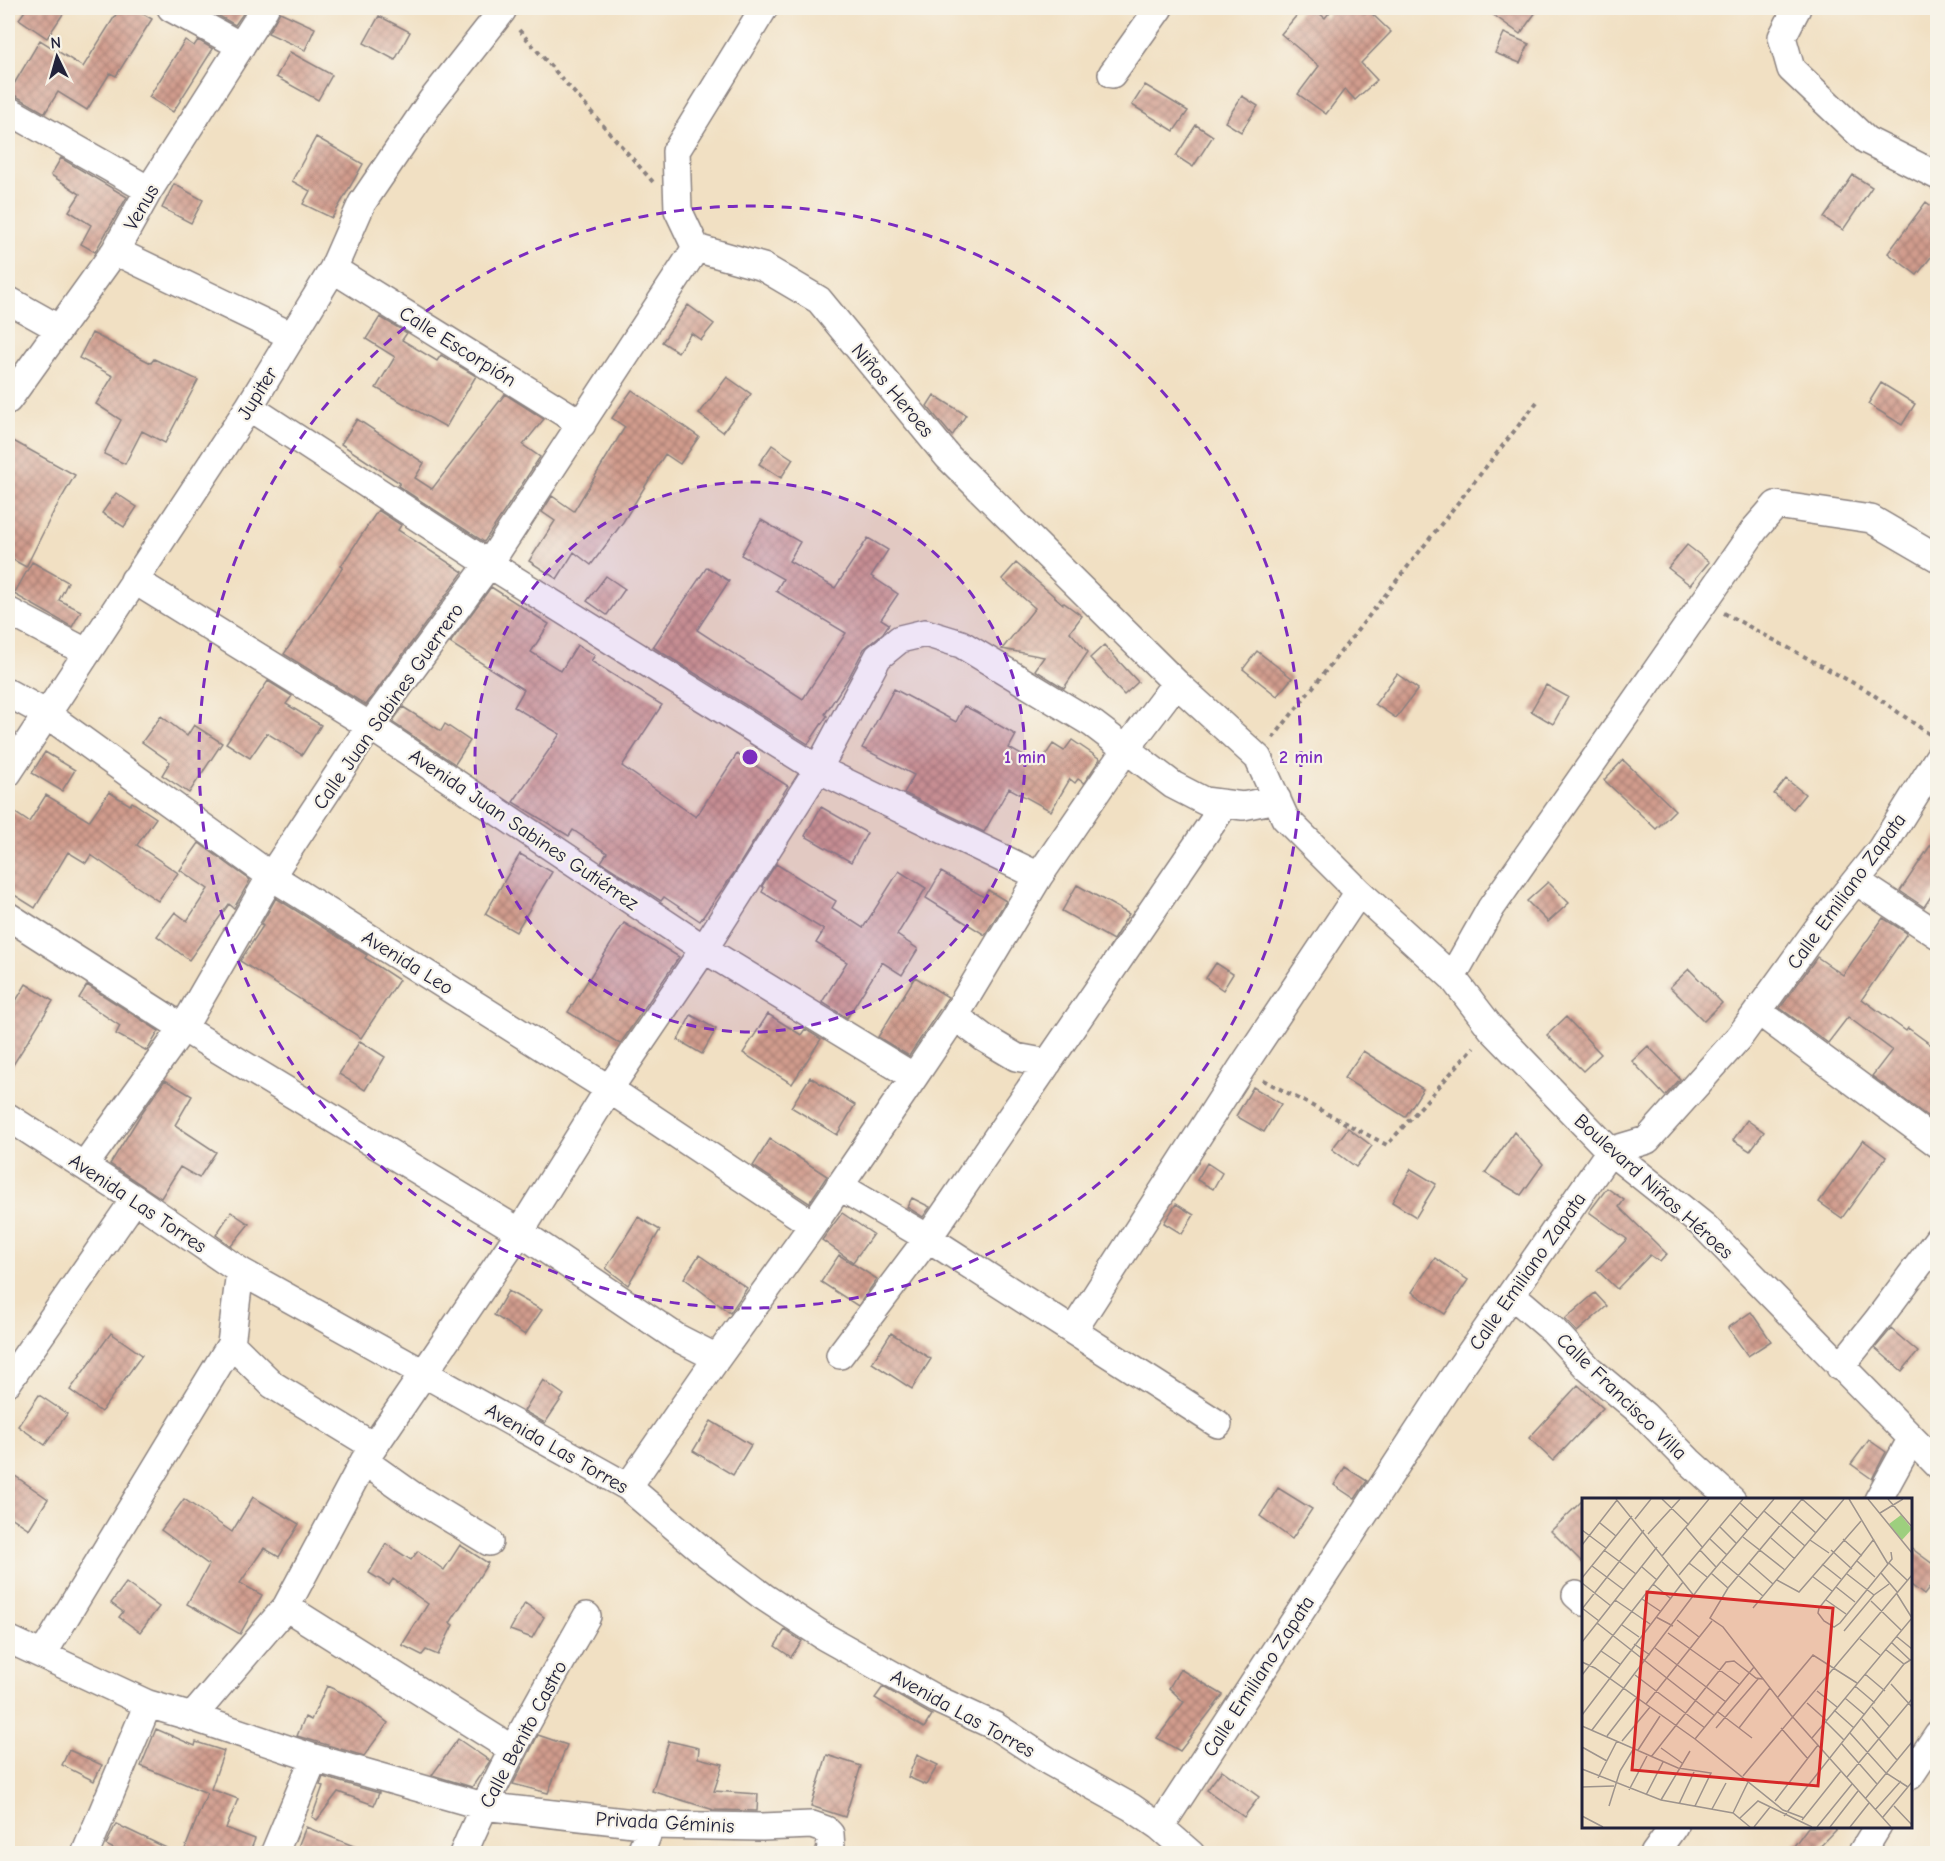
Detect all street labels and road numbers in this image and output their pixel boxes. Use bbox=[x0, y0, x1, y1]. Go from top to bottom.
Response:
street label: Venus bbox=[119, 180, 164, 234]
street label: Calle Escorpión bbox=[395, 301, 520, 392]
street label: Niños Heroes bbox=[847, 339, 938, 442]
street label: Jupiter bbox=[232, 363, 282, 424]
street label: Calle Juan Sabines Guerrero bbox=[308, 599, 469, 814]
street label: Avenida Juan Sabines Gutiérrez bbox=[405, 744, 643, 915]
street label: Calle Emiliano Zapata bbox=[1782, 809, 1911, 974]
street label: Avenida Leo bbox=[358, 925, 458, 999]
street label: Boulevard Niños Héroes bbox=[1570, 1109, 1738, 1264]
street label: Avenida Las Torres bbox=[65, 1149, 211, 1258]
street label: Calle Emiliano Zapata bbox=[1464, 1188, 1590, 1355]
street label: Calle Francisco Villa bbox=[1552, 1328, 1692, 1464]
street label: Avenida Las Torres bbox=[481, 1398, 632, 1499]
street label: Calle Emiliano Zapata bbox=[1198, 1592, 1319, 1761]
street label: Calle Benito Castro bbox=[475, 1657, 572, 1812]
street label: Avenida Las Torres bbox=[887, 1664, 1039, 1762]
street label: Privada Géminis bbox=[595, 1807, 735, 1838]

